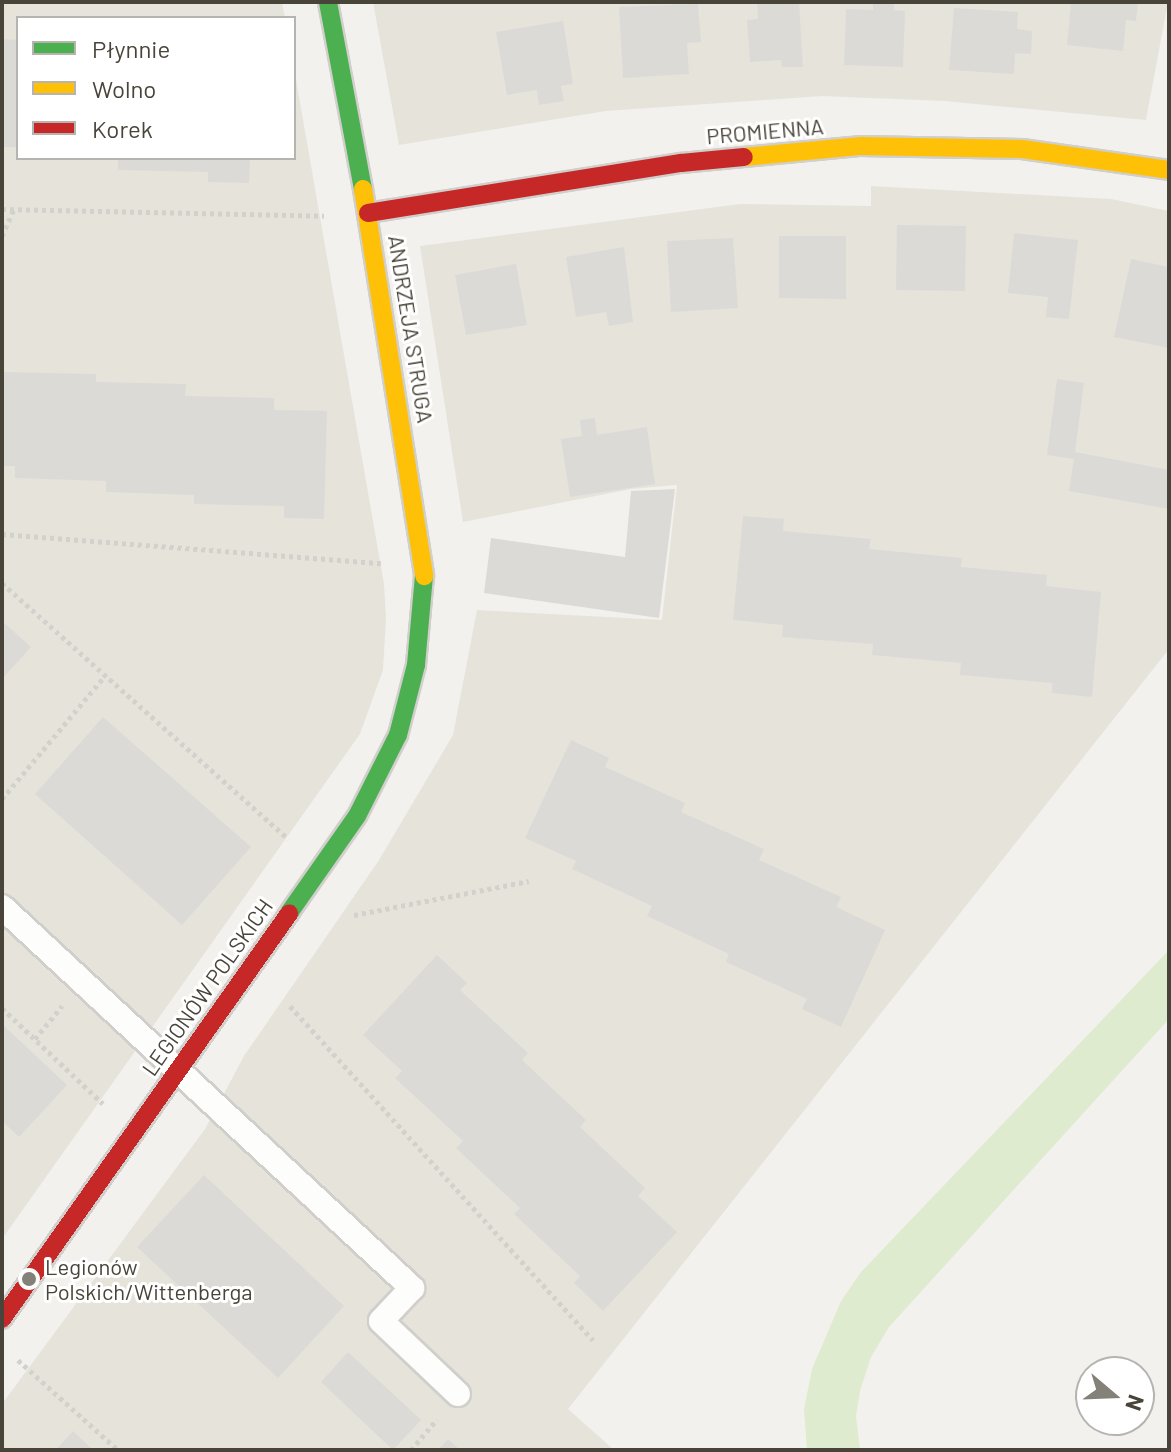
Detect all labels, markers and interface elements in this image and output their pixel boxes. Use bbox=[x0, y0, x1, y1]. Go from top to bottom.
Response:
legend bbox=[16, 16, 296, 160]
text: Płynnie bbox=[92, 34, 170, 63]
text: Wolno bbox=[92, 74, 156, 103]
street label: PROMIENNA bbox=[705, 113, 825, 149]
text: Korek bbox=[92, 114, 153, 143]
street label: ANDRZEJA STRUGA bbox=[383, 233, 439, 425]
street label: LEGIONÓW POLSKICH bbox=[136, 894, 278, 1080]
place label: Legionów Polskich/Wittenberga bbox=[45, 1253, 252, 1304]
marker: Legionów Polskich/Wittenberga bbox=[20, 1270, 38, 1288]
north arrow bbox=[1075, 1356, 1155, 1436]
text: N bbox=[1121, 1392, 1150, 1414]

